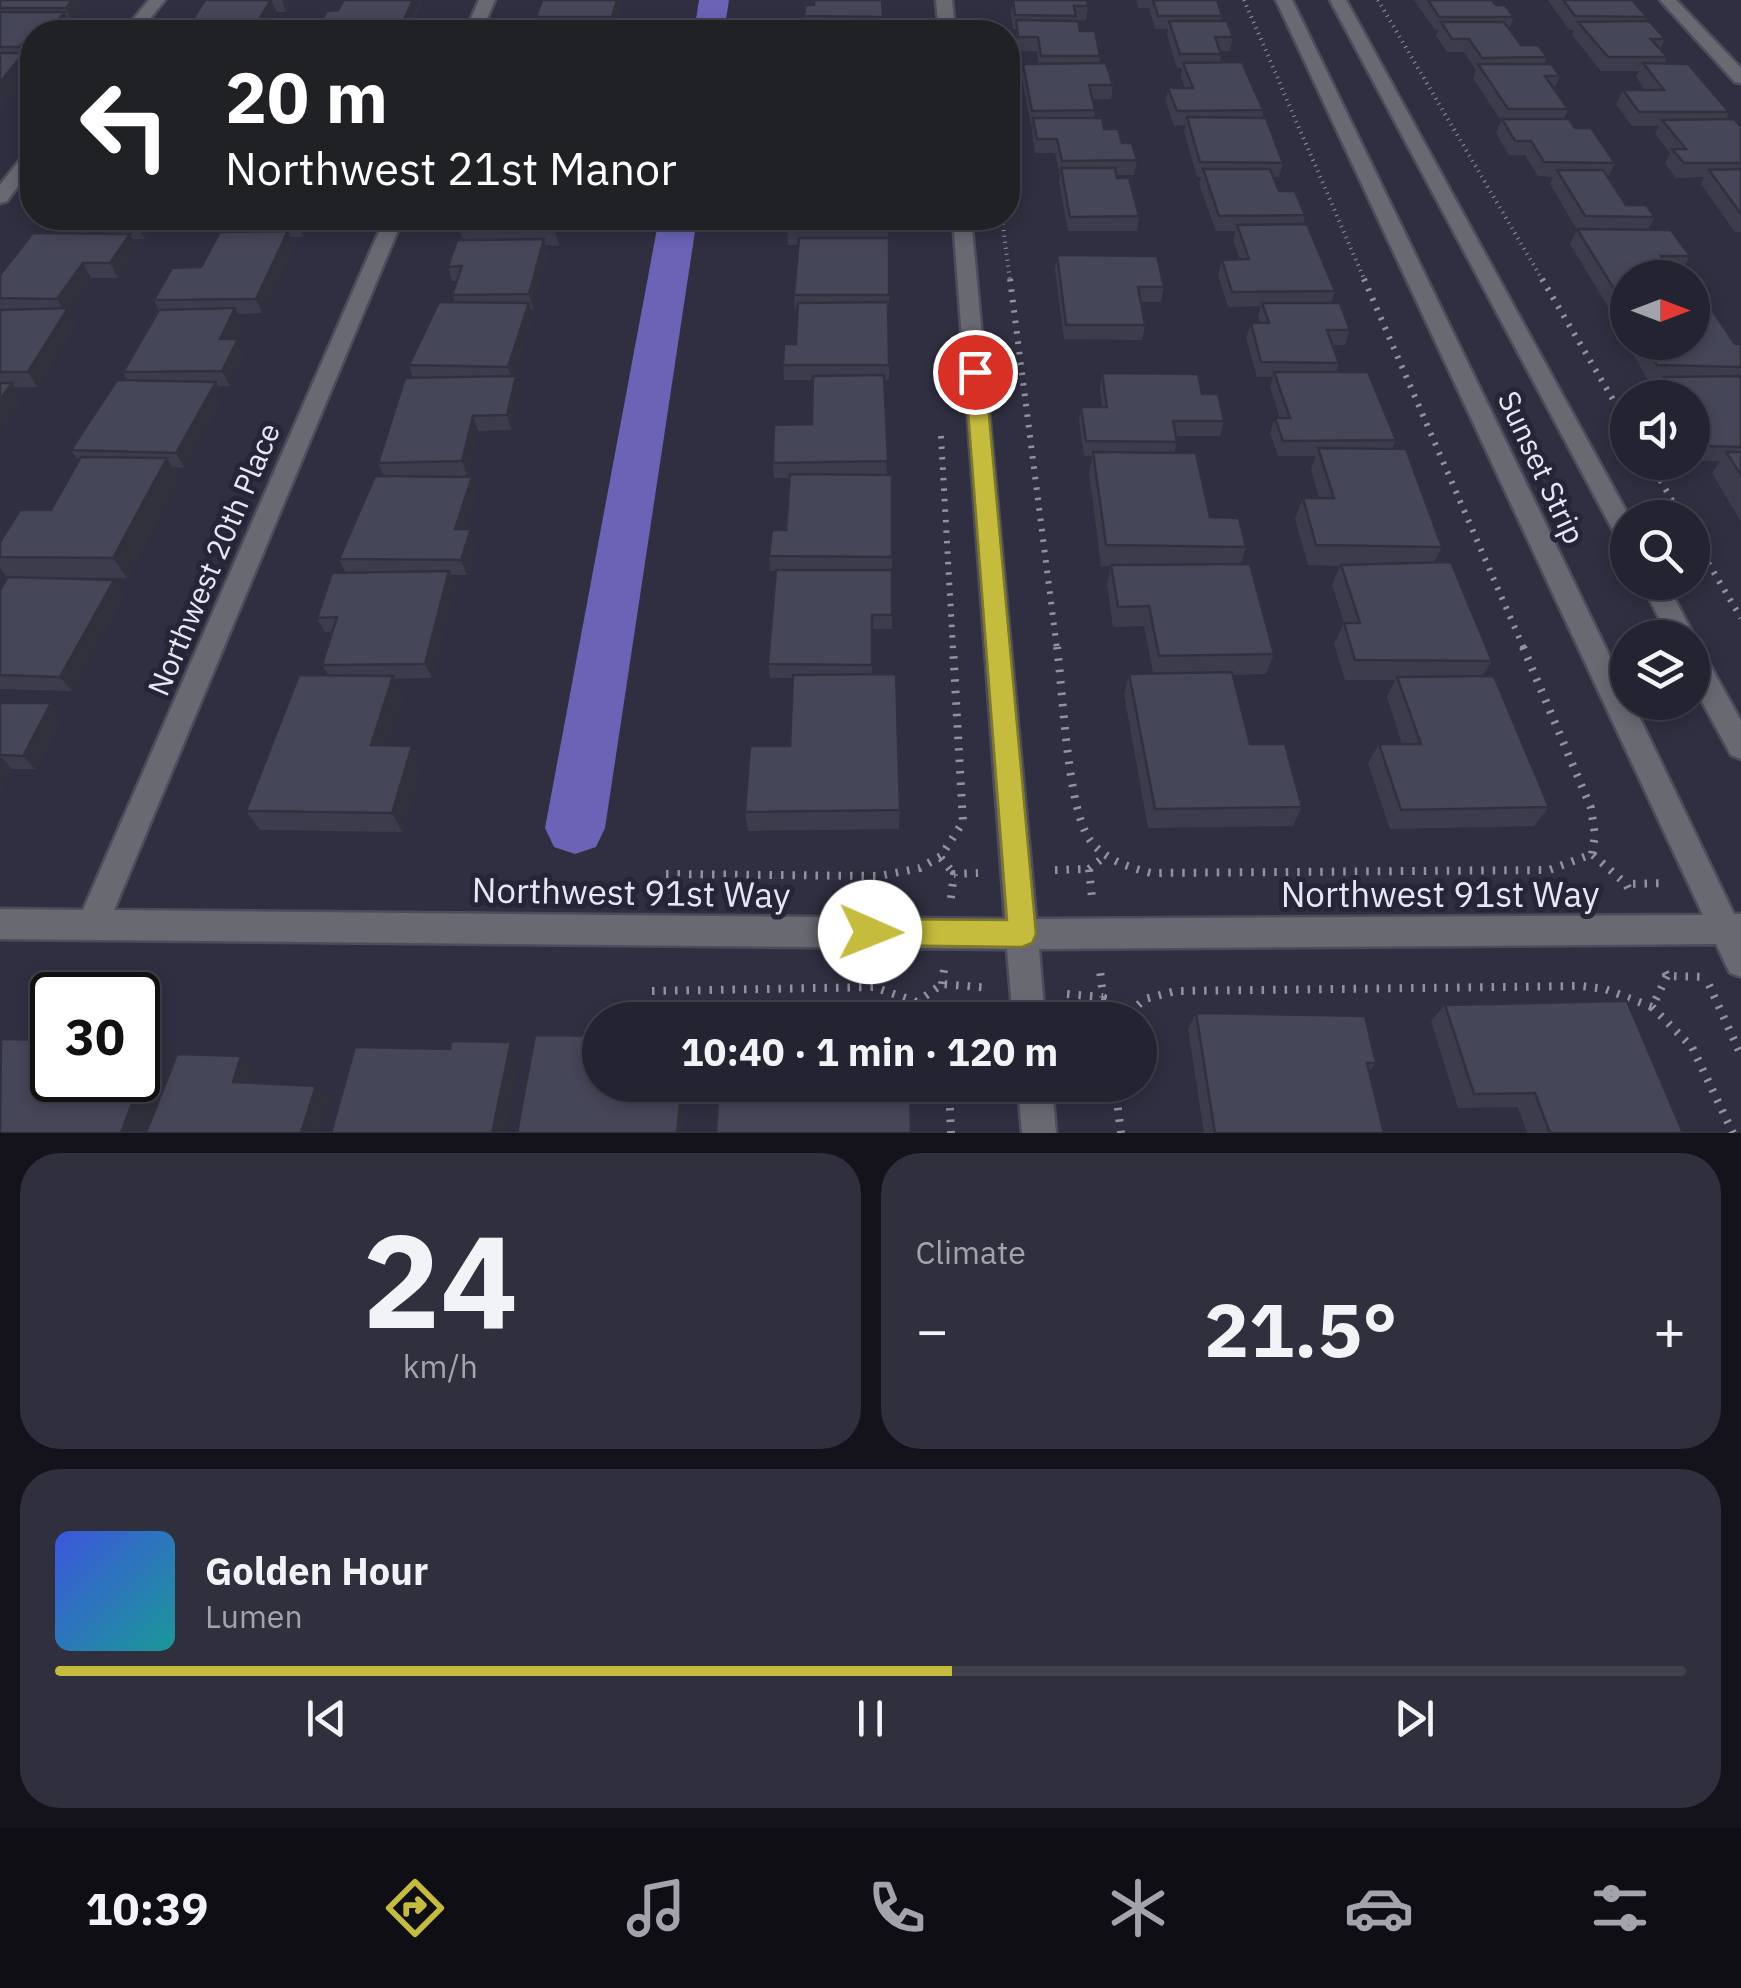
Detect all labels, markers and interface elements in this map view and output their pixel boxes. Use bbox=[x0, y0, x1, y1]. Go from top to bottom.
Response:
text: 20 m bbox=[225, 51, 388, 142]
icon: left bbox=[60, 60, 190, 190]
text: Northwest 21st Manor bbox=[225, 139, 677, 197]
north arrow bbox=[1610, 260, 1710, 360]
map controls bbox=[1610, 260, 1710, 720]
pin bbox=[933, 330, 1018, 415]
icon: arrive bbox=[948, 345, 1003, 400]
button: sound bbox=[1610, 380, 1710, 480]
street label: Sunset Strip bbox=[1490, 384, 1594, 550]
street label: Northwest 20th Place bbox=[138, 417, 288, 701]
button: search bbox=[1610, 500, 1710, 600]
button: layers bbox=[1610, 620, 1710, 720]
street label: Northwest 91st Way bbox=[471, 866, 791, 918]
street label: Northwest 91st Way bbox=[1281, 871, 1599, 917]
position arrow bbox=[818, 880, 922, 984]
speed limit sign: 30 bbox=[30, 972, 160, 1102]
text: 10:40 · 1 min · 120 m bbox=[681, 1027, 1058, 1076]
text: 24 bbox=[362, 1195, 518, 1364]
text: Climate bbox=[916, 1231, 1026, 1273]
text: 21.5° bbox=[1204, 1280, 1398, 1378]
text: − bbox=[916, 1294, 949, 1365]
text: + bbox=[1653, 1294, 1686, 1365]
text: km/h bbox=[403, 1345, 478, 1387]
text: Golden Hour bbox=[205, 1546, 428, 1595]
text: Lumen bbox=[205, 1595, 303, 1637]
icon: previous bbox=[299, 1691, 354, 1746]
icon: pause bbox=[843, 1691, 898, 1746]
icon: next bbox=[1387, 1691, 1442, 1746]
icon: directions bbox=[380, 1873, 450, 1943]
icon: music bbox=[621, 1873, 691, 1943]
icon: phone bbox=[862, 1873, 932, 1943]
icon: climate bbox=[1103, 1873, 1173, 1943]
icon: car bbox=[1344, 1873, 1414, 1943]
icon: filters bbox=[1585, 1873, 1655, 1943]
text: 10:39 bbox=[86, 1879, 208, 1937]

